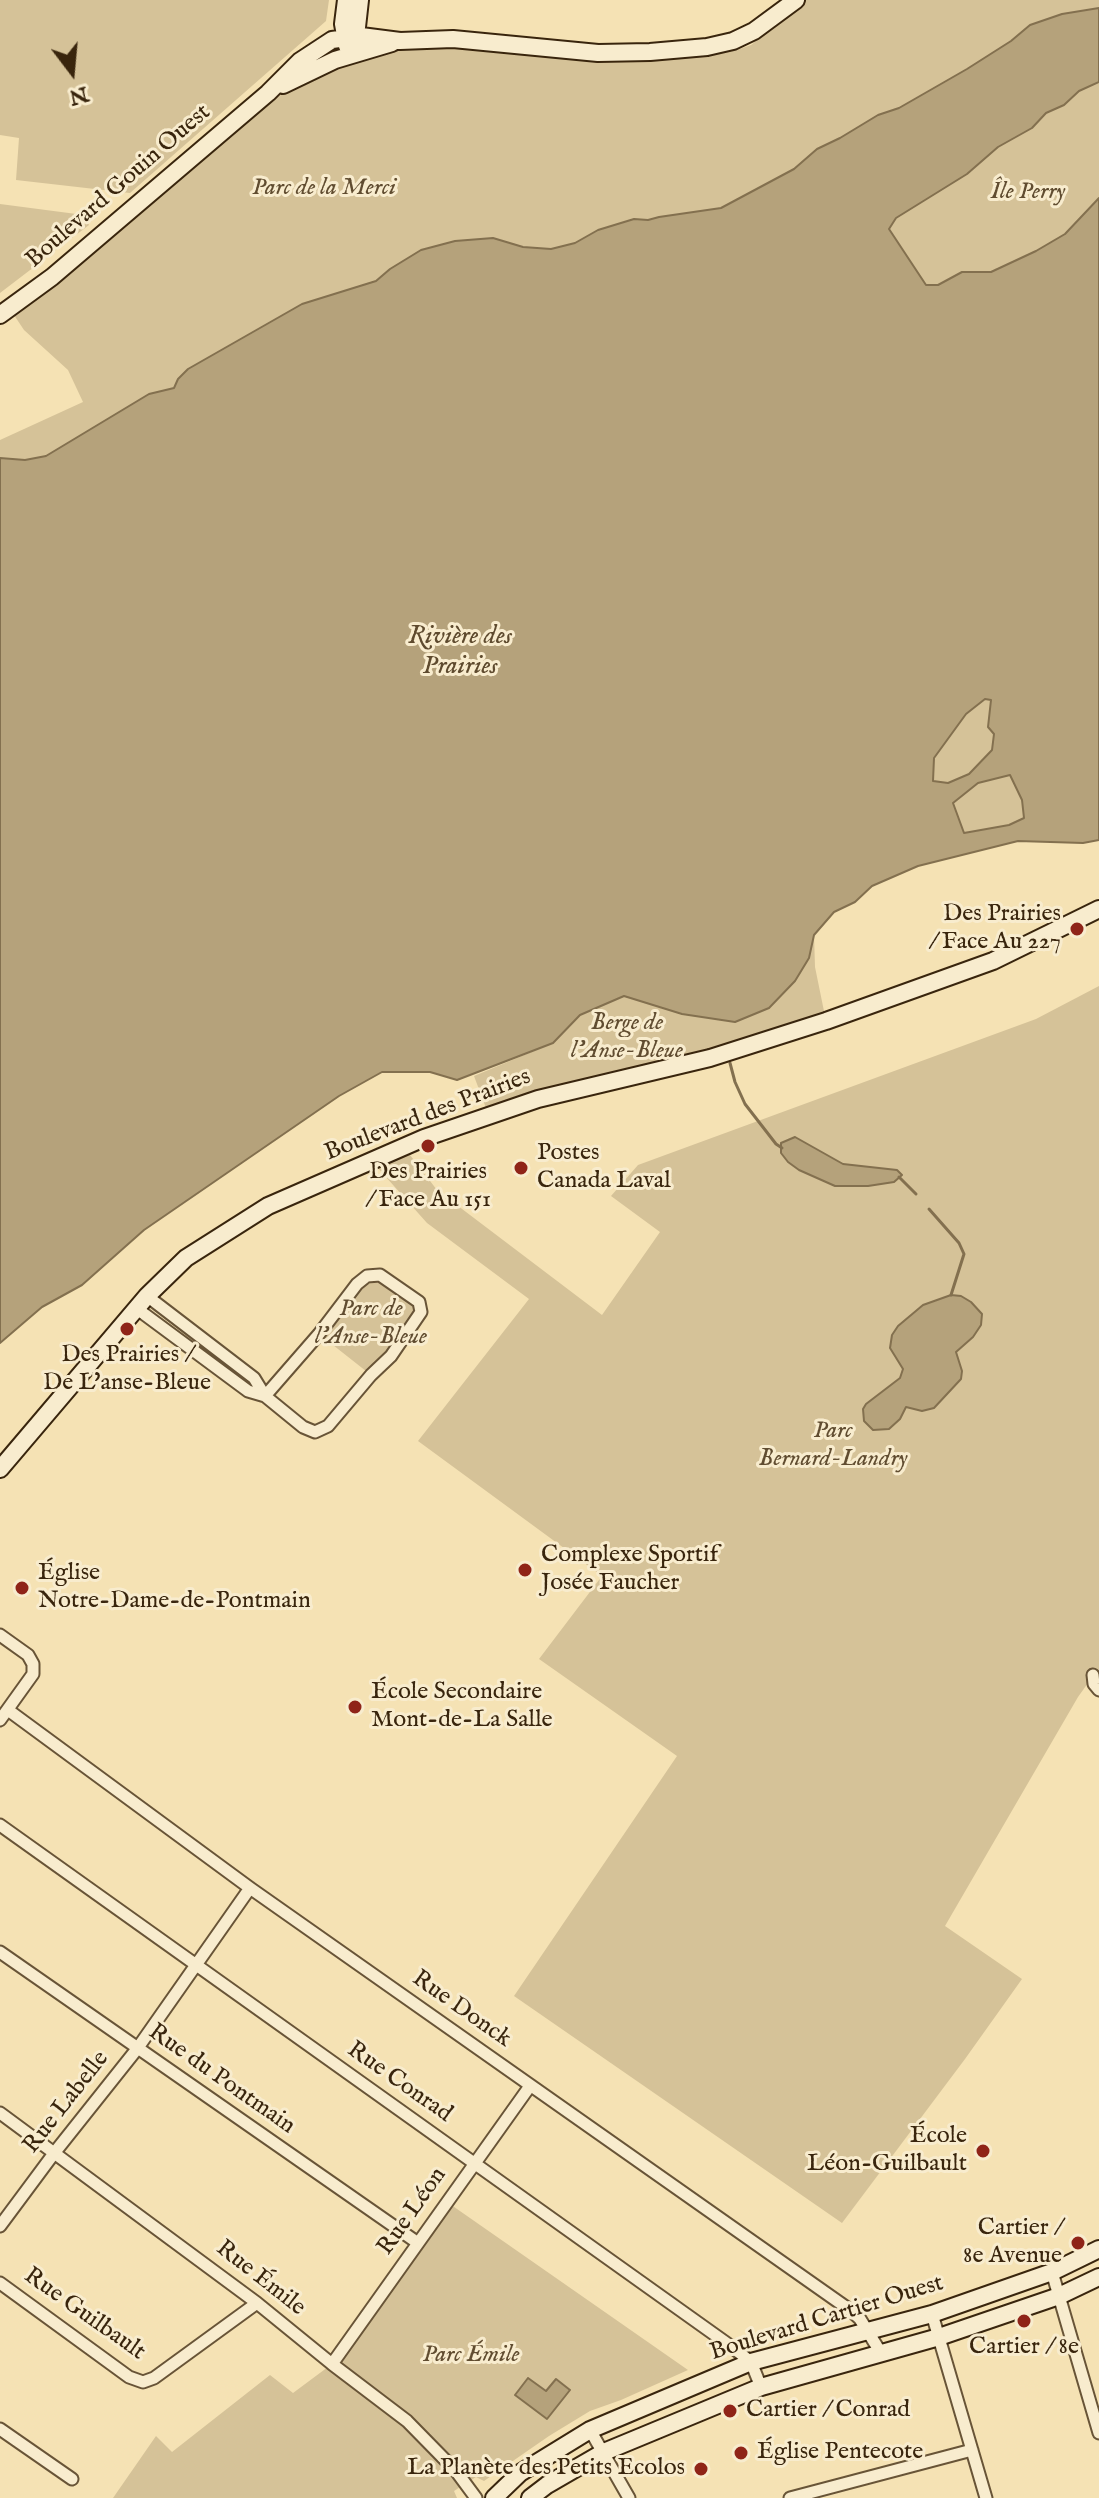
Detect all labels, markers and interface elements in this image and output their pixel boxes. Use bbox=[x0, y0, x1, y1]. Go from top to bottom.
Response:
north arrow bbox=[32, 32, 112, 112]
text: N bbox=[66, 79, 92, 111]
street label: Boulevard Gouin Ouest bbox=[21, 99, 217, 275]
park label: Parc de la Merci bbox=[252, 175, 396, 203]
park label: Île Perry bbox=[991, 179, 1065, 207]
water label: Rivière des Prairies bbox=[408, 622, 512, 684]
place label: Des Prairies / Face Au 227 bbox=[928, 901, 1061, 957]
marker: Des Prairies / Face Au 227 bbox=[1068, 920, 1086, 938]
park label: Berge de l'Anse-Bleue bbox=[571, 1010, 683, 1066]
street label: Boulevard des Prairies bbox=[321, 1063, 535, 1169]
marker: Des Prairies / Face Au 151 bbox=[419, 1137, 437, 1155]
place label: Postes Canada Laval bbox=[537, 1140, 671, 1196]
place label: Des Prairies / Face Au 151 bbox=[365, 1159, 491, 1215]
marker: Postes Canada Laval bbox=[512, 1159, 530, 1177]
park label: Parc de l'Anse-Bleue bbox=[315, 1296, 427, 1352]
marker: Des Prairies / De L'anse-Bleue bbox=[118, 1320, 136, 1338]
place label: Des Prairies / De L'anse-Bleue bbox=[43, 1342, 211, 1398]
park label: Parc Bernard-Landry bbox=[758, 1418, 908, 1474]
place label: Complexe Sportif Josée Faucher bbox=[541, 1542, 718, 1598]
place label: Église Notre-Dame-de-Pontmain bbox=[38, 1560, 311, 1616]
marker: Complexe Sportif Josée Faucher bbox=[516, 1561, 534, 1579]
marker: Église Notre-Dame-de-Pontmain bbox=[13, 1579, 31, 1597]
place label: École Secondaire Mont-de-La Salle bbox=[371, 1679, 553, 1735]
marker: École Secondaire Mont-de-La Salle bbox=[346, 1698, 364, 1716]
street label: Rue Donck bbox=[406, 1965, 516, 2055]
street label: Rue du Pontmain bbox=[142, 2019, 300, 2141]
street label: Rue Conrad bbox=[341, 2036, 457, 2130]
street label: Rue Labelle bbox=[18, 2046, 116, 2160]
place label: École Léon-Guilbault bbox=[807, 2123, 967, 2179]
marker: École Léon-Guilbault bbox=[974, 2142, 992, 2160]
street label: Rue Léon bbox=[372, 2162, 454, 2262]
place label: Cartier / 8e Avenue bbox=[963, 2215, 1062, 2271]
marker: Cartier / 8e Avenue bbox=[1069, 2234, 1087, 2252]
street label: Rue Émile bbox=[209, 2235, 311, 2323]
street label: Rue Guilbault bbox=[18, 2263, 150, 2367]
street label: Boulevard Cartier Ouest bbox=[707, 2270, 947, 2368]
marker: Cartier / 8e bbox=[1015, 2312, 1033, 2330]
place label: Cartier / 8e bbox=[969, 2334, 1079, 2362]
park label: Parc Émile bbox=[422, 2342, 520, 2370]
place label: Cartier / Conrad bbox=[746, 2397, 910, 2425]
marker: Cartier / Conrad bbox=[721, 2402, 739, 2420]
place label: Église Pentecote bbox=[757, 2439, 923, 2467]
marker: Église Pentecote bbox=[732, 2444, 750, 2462]
place label: La Planète des Petits Ecolos bbox=[407, 2455, 685, 2483]
marker: La Planète des Petits Ecolos bbox=[692, 2460, 710, 2478]

